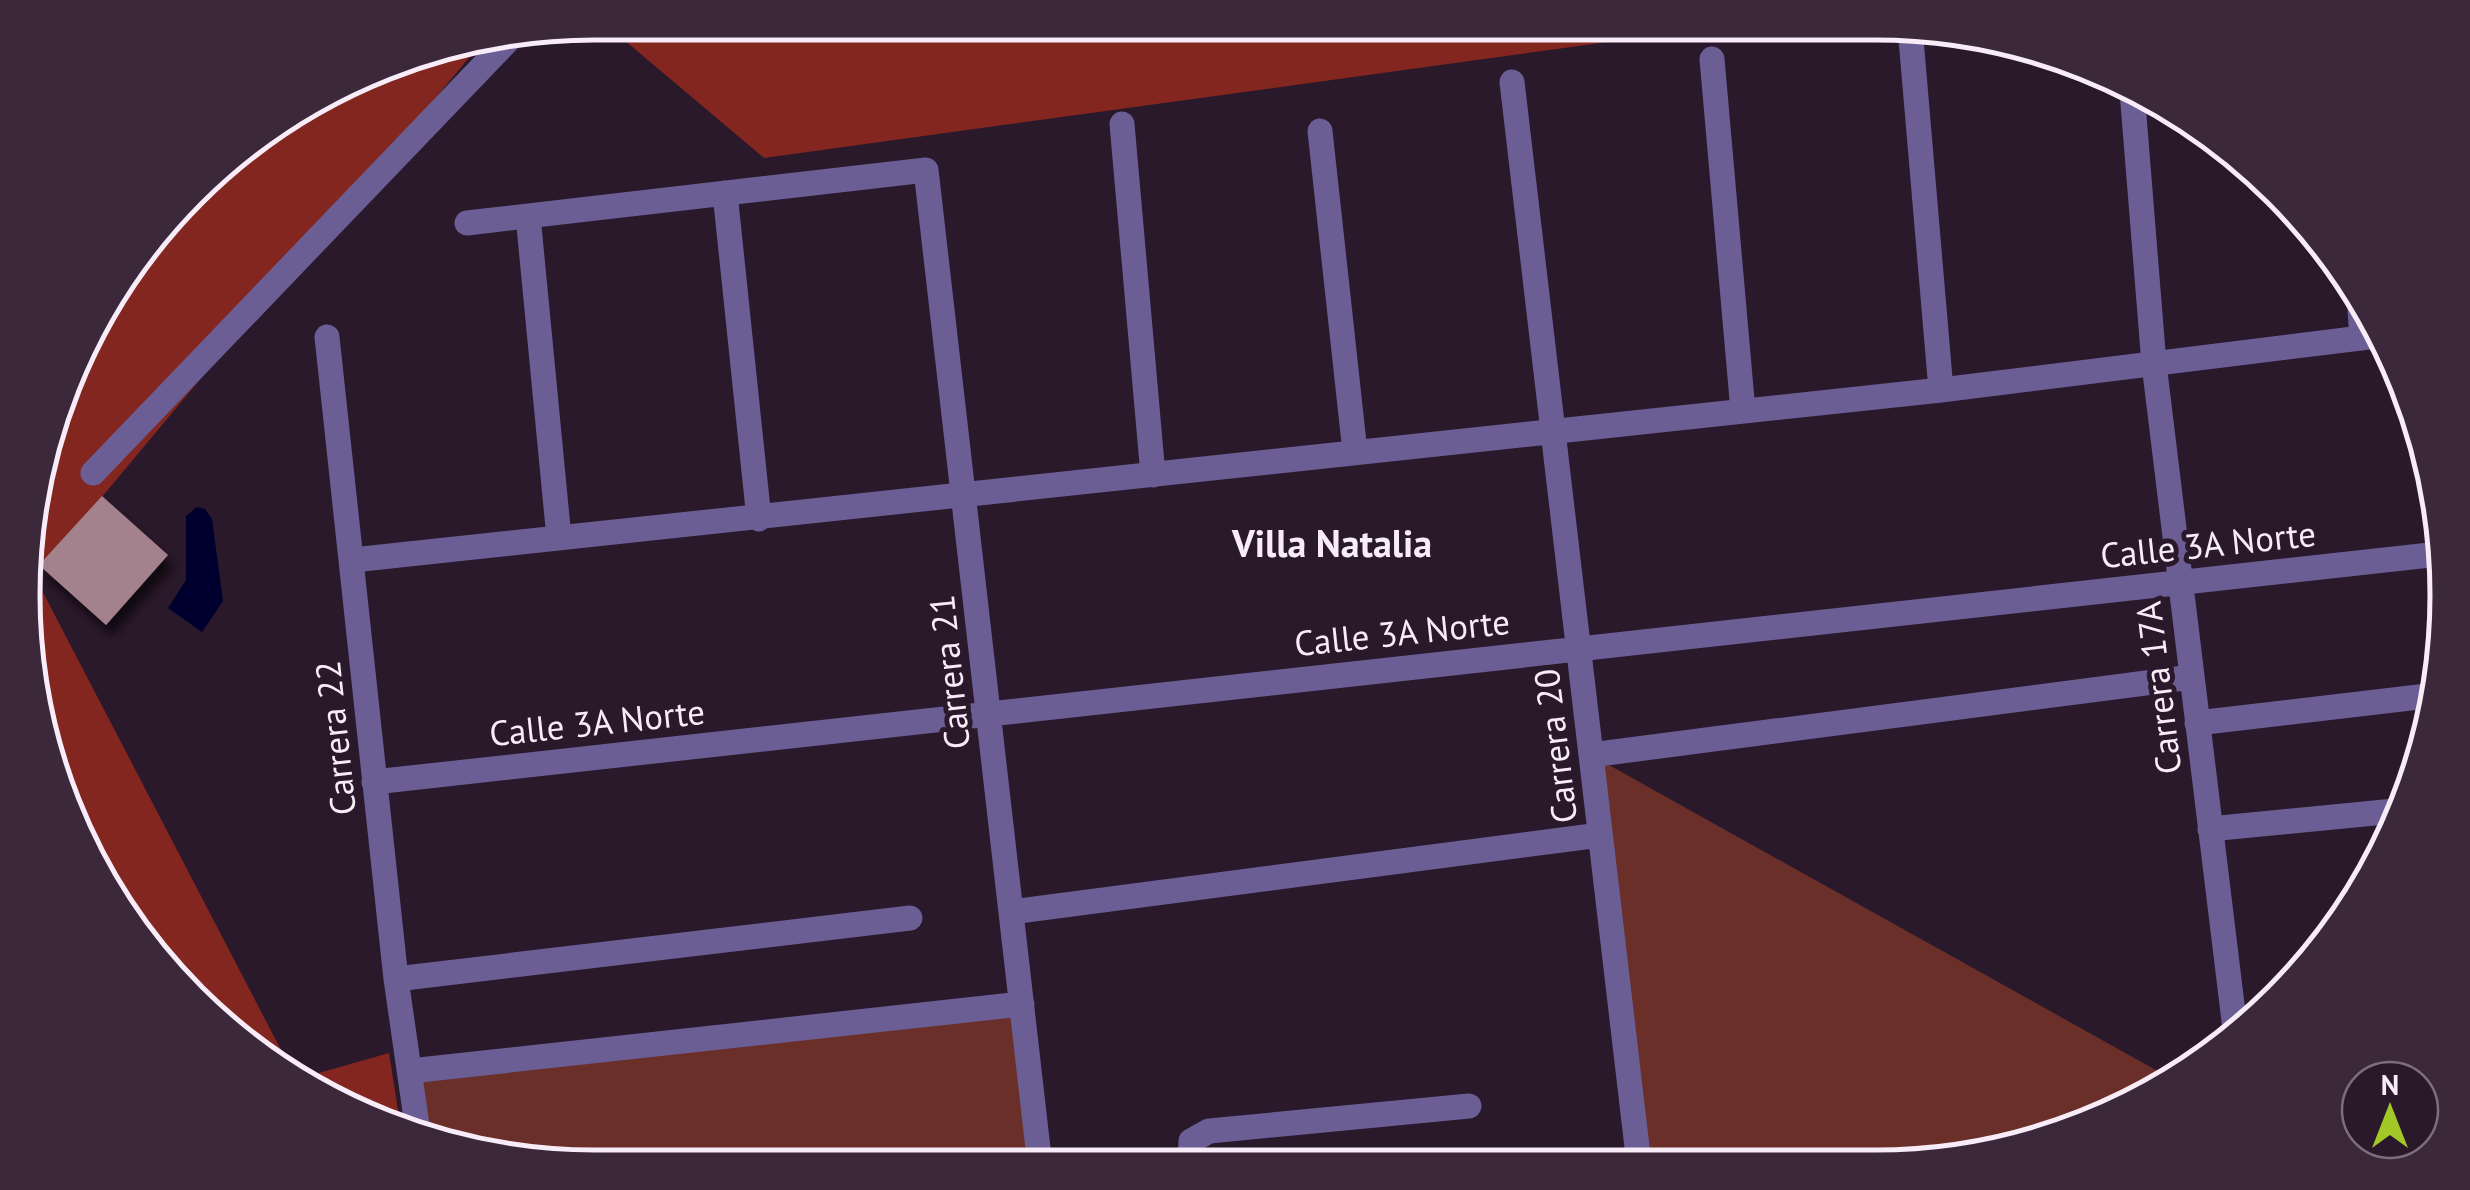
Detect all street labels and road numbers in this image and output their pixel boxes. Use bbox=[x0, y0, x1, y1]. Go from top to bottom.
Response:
street label: Calle 3A Norte bbox=[2098, 510, 2318, 578]
street label: Carrera 21 bbox=[918, 592, 980, 752]
street label: Calle 3A Norte bbox=[1292, 598, 1512, 666]
street label: Carrera 17A bbox=[2125, 599, 2191, 777]
street label: Carrera 22 bbox=[304, 658, 366, 818]
street label: Carrera 20 bbox=[1523, 666, 1587, 826]
street label: Calle 3A Norte bbox=[487, 688, 707, 756]

